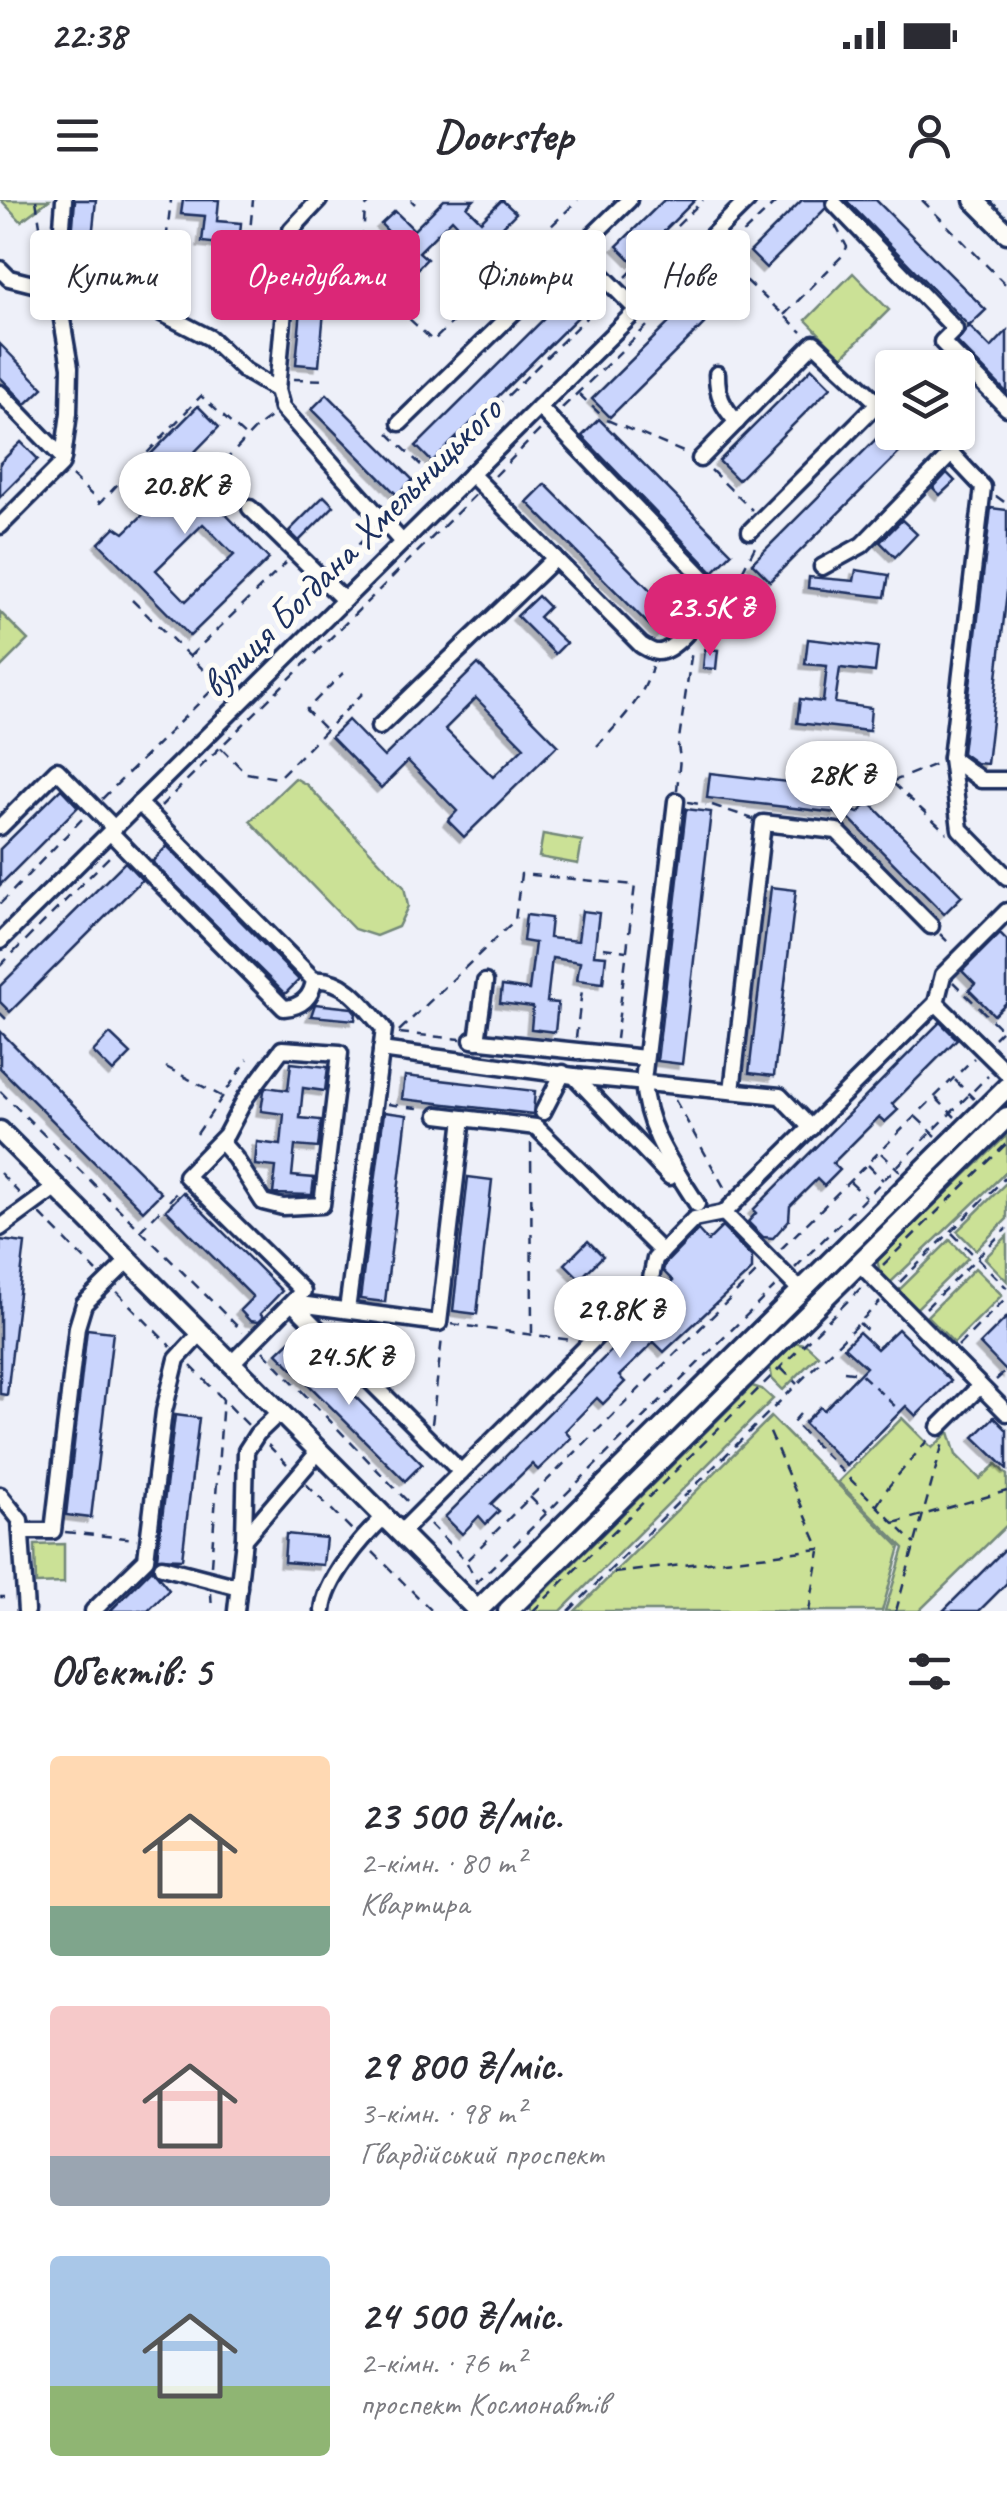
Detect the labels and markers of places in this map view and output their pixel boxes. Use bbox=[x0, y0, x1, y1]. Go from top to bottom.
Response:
pin: 20.8K ₴ bbox=[93, 452, 277, 537]
pin: 23.5K ₴ bbox=[618, 574, 802, 659]
pin: 28K ₴ bbox=[771, 741, 911, 826]
pin: 29.8K ₴ bbox=[528, 1276, 712, 1361]
pin: 24.5K ₴ bbox=[257, 1323, 441, 1408]

